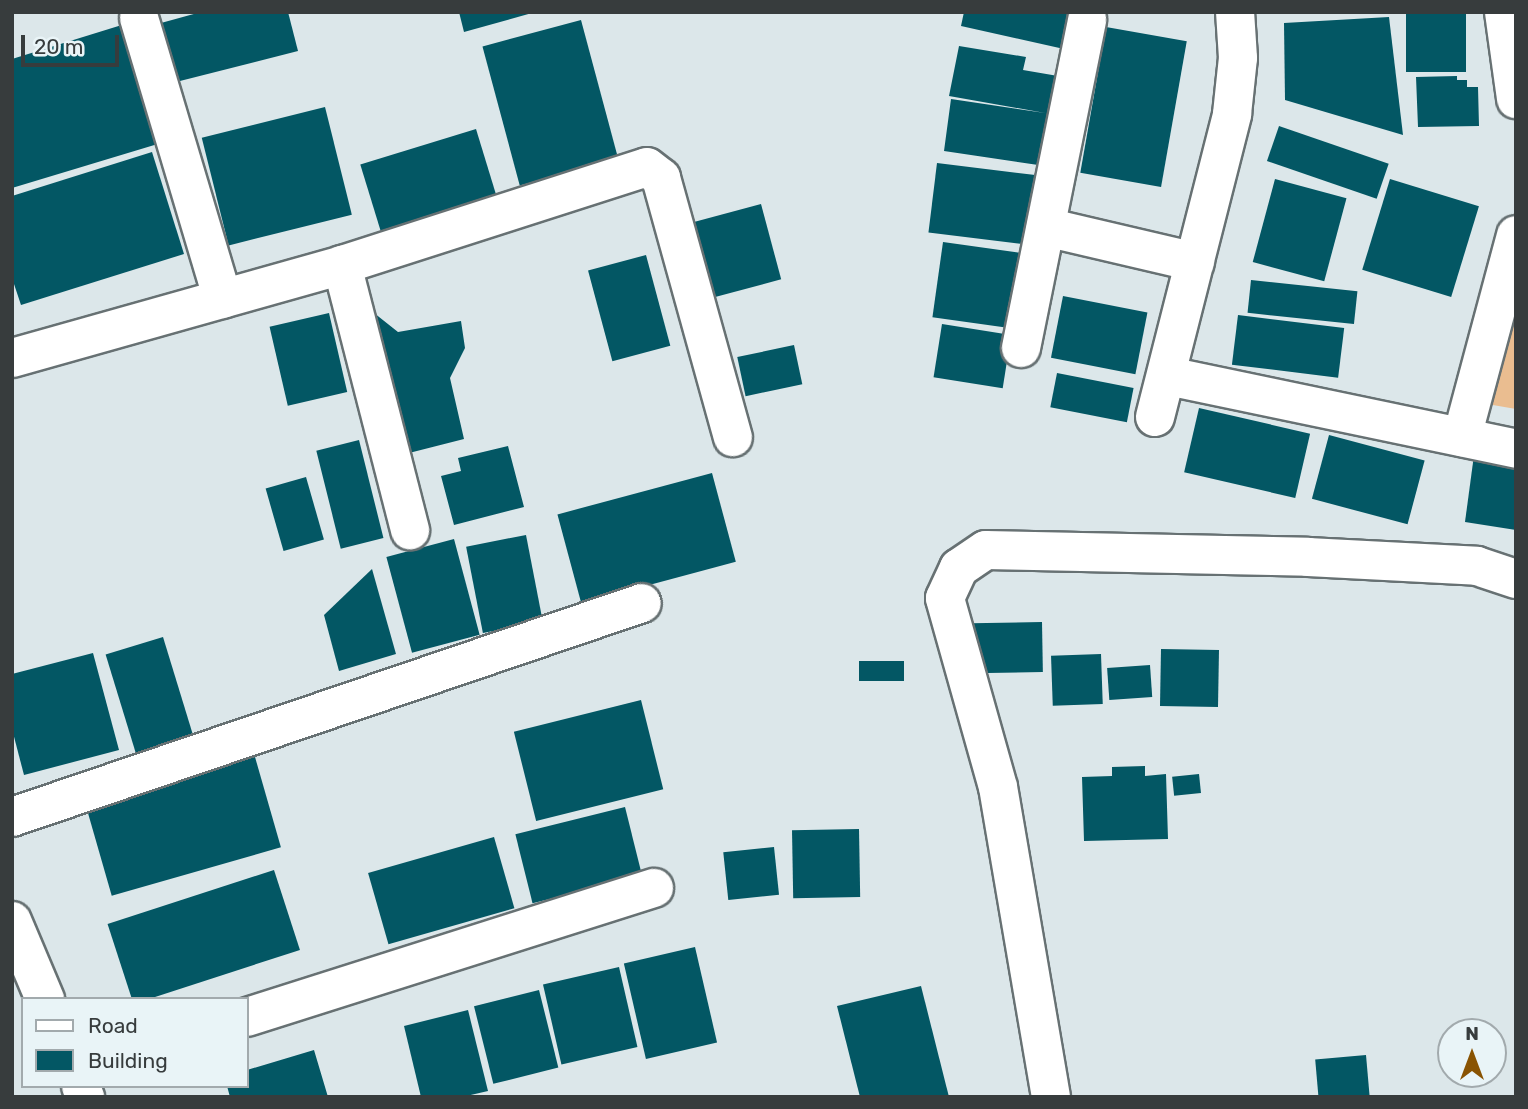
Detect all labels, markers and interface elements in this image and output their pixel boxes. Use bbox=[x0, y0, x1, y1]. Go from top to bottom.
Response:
scale bar bbox=[24, 21, 122, 65]
text: 20 m bbox=[34, 34, 83, 59]
legend bbox=[21, 997, 248, 1088]
text: Road bbox=[88, 1013, 138, 1038]
north arrow bbox=[1437, 1018, 1507, 1088]
text: N bbox=[1465, 1022, 1479, 1045]
text: Building bbox=[88, 1048, 168, 1073]

